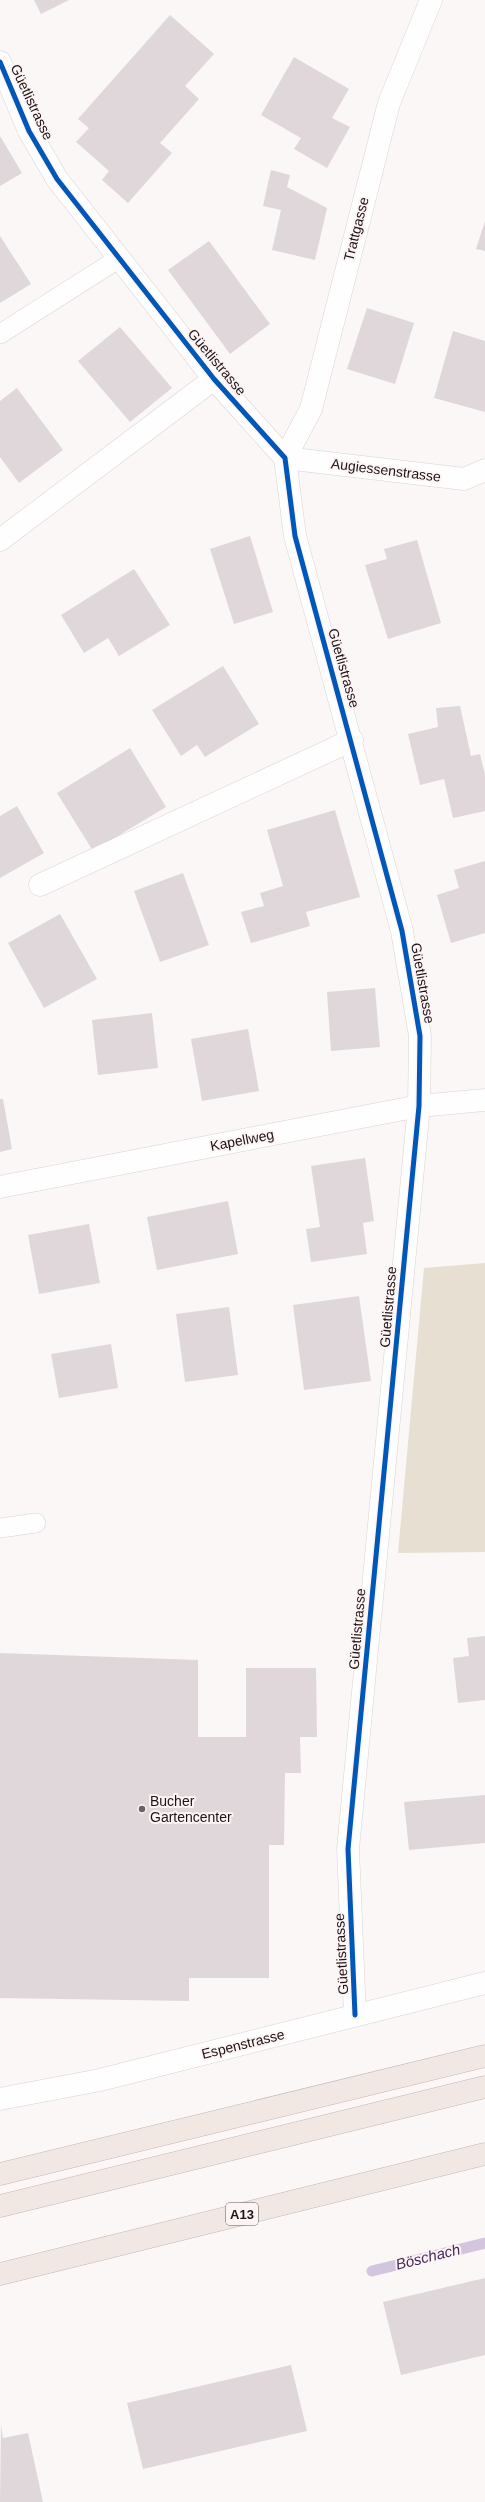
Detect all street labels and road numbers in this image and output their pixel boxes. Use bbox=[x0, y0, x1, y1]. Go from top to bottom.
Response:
street label: Güetlistrasse bbox=[7, 62, 57, 143]
street label: Trattgasse bbox=[340, 195, 372, 263]
street label: Güetlistrasse bbox=[185, 326, 250, 399]
street label: Augiessenstrasse bbox=[330, 455, 442, 485]
street label: Güetlistrasse bbox=[325, 627, 363, 710]
street label: Güetlistrasse bbox=[408, 941, 438, 1025]
street label: Kapellweg bbox=[209, 1126, 275, 1154]
street label: Güetlistrasse bbox=[376, 1265, 400, 1348]
street label: Güetlistrasse bbox=[345, 1587, 369, 1670]
street label: Güetlistrasse bbox=[331, 1913, 351, 1995]
street label: Espenstrasse bbox=[200, 2026, 286, 2062]
road number: A13 bbox=[226, 2203, 258, 2225]

